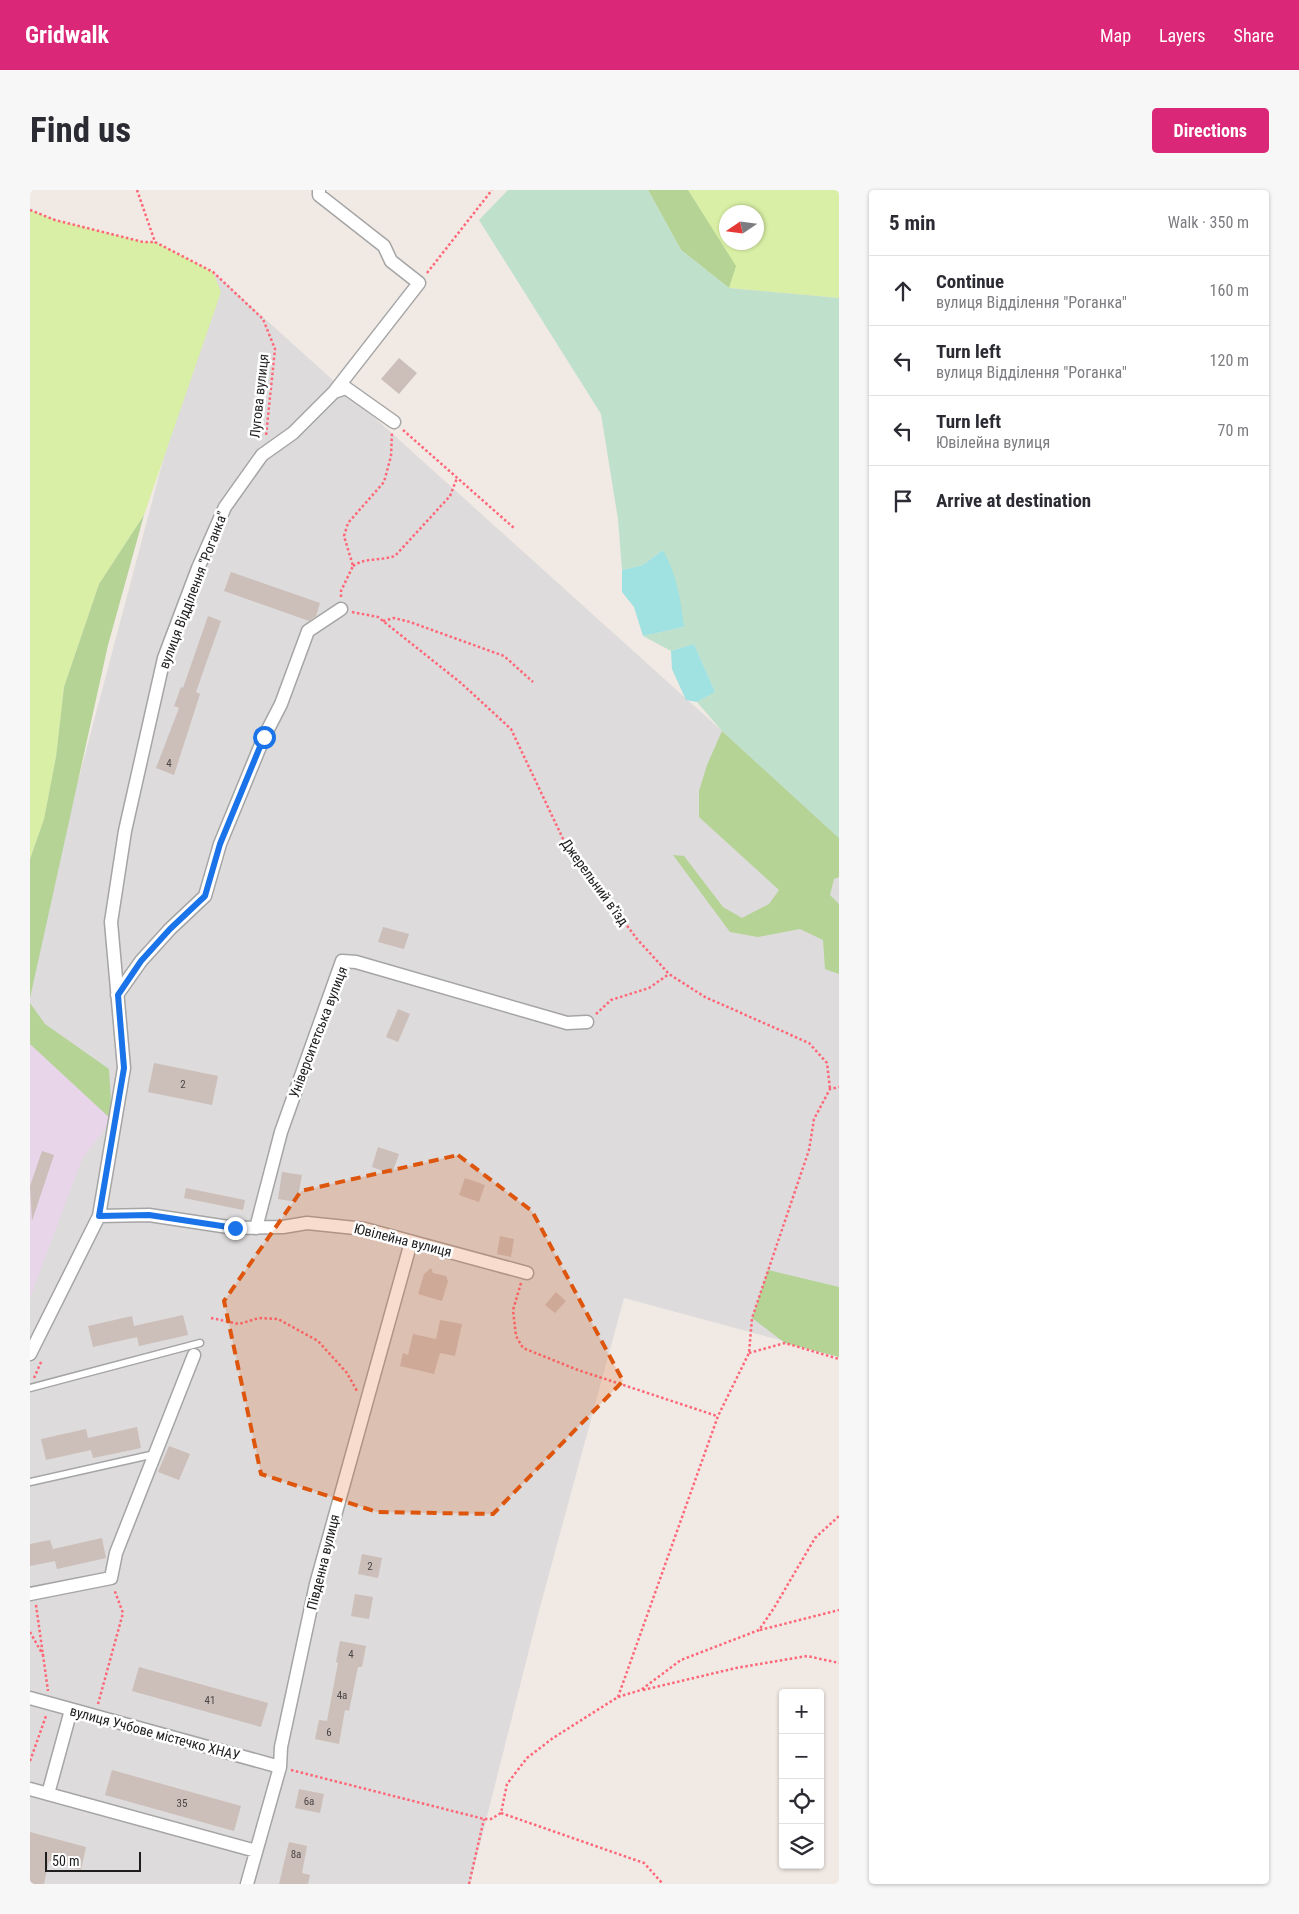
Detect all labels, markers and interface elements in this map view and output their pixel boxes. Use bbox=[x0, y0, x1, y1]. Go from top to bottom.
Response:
text: Gridwalk bbox=[25, 21, 109, 49]
text: Map bbox=[1100, 25, 1131, 46]
text: Layers bbox=[1159, 25, 1206, 46]
text: Share bbox=[1234, 25, 1274, 46]
button: Directions bbox=[1152, 108, 1269, 153]
text: Find us bbox=[30, 110, 131, 151]
north arrow bbox=[719, 205, 764, 250]
text: 5 min bbox=[889, 211, 936, 235]
text: Walk · 350 m bbox=[1168, 213, 1249, 232]
text: Continue bbox=[936, 270, 1004, 293]
icon: ahead bbox=[889, 277, 917, 305]
text: 160 m bbox=[1210, 281, 1249, 300]
text: вулиця Відділення "Роганка" bbox=[936, 293, 1127, 312]
text: Turn left bbox=[936, 340, 1001, 363]
icon: left bbox=[889, 347, 917, 375]
text: 120 m bbox=[1210, 351, 1249, 370]
street label: Лугова вулиця bbox=[247, 353, 271, 439]
text: вулиця Відділення "Роганка" bbox=[936, 363, 1127, 382]
text: Turn left bbox=[936, 410, 1001, 433]
icon: left bbox=[889, 417, 917, 445]
text: 70 m bbox=[1217, 421, 1249, 440]
text: Ювілейна вулиця bbox=[936, 433, 1050, 452]
icon: arrive bbox=[889, 487, 917, 515]
text: Arrive at destination bbox=[936, 489, 1091, 512]
street label: вулиця Відділення "Роганка" bbox=[156, 509, 230, 671]
route start bbox=[253, 726, 276, 749]
house number: 4 bbox=[166, 757, 172, 770]
street label: Джерельний в’їзд bbox=[558, 835, 632, 929]
street label: Університетська вулиця bbox=[286, 964, 350, 1100]
house number: 2 bbox=[180, 1078, 186, 1091]
route end bbox=[224, 1217, 247, 1240]
street label: Ювілейна вулиця bbox=[353, 1220, 453, 1260]
street label: Південна вулиця bbox=[303, 1512, 343, 1612]
house number: 2 bbox=[367, 1560, 373, 1573]
house number: 4 bbox=[348, 1648, 354, 1661]
house number: 4а bbox=[337, 1689, 347, 1702]
map controls bbox=[779, 1689, 824, 1869]
button: + bbox=[779, 1689, 824, 1734]
house number: 41 bbox=[205, 1694, 215, 1707]
street label: вулиця Учбове містечко ХНАУ bbox=[68, 1703, 242, 1764]
house number: 6 bbox=[326, 1726, 332, 1739]
button: − bbox=[779, 1734, 824, 1779]
button: locate bbox=[779, 1779, 824, 1824]
house number: 6а bbox=[304, 1795, 314, 1808]
house number: 35 bbox=[177, 1797, 187, 1810]
button: layers bbox=[779, 1824, 824, 1869]
house number: 8а bbox=[291, 1848, 301, 1861]
scale bar bbox=[45, 1849, 141, 1872]
text: 50 m bbox=[52, 1853, 80, 1869]

